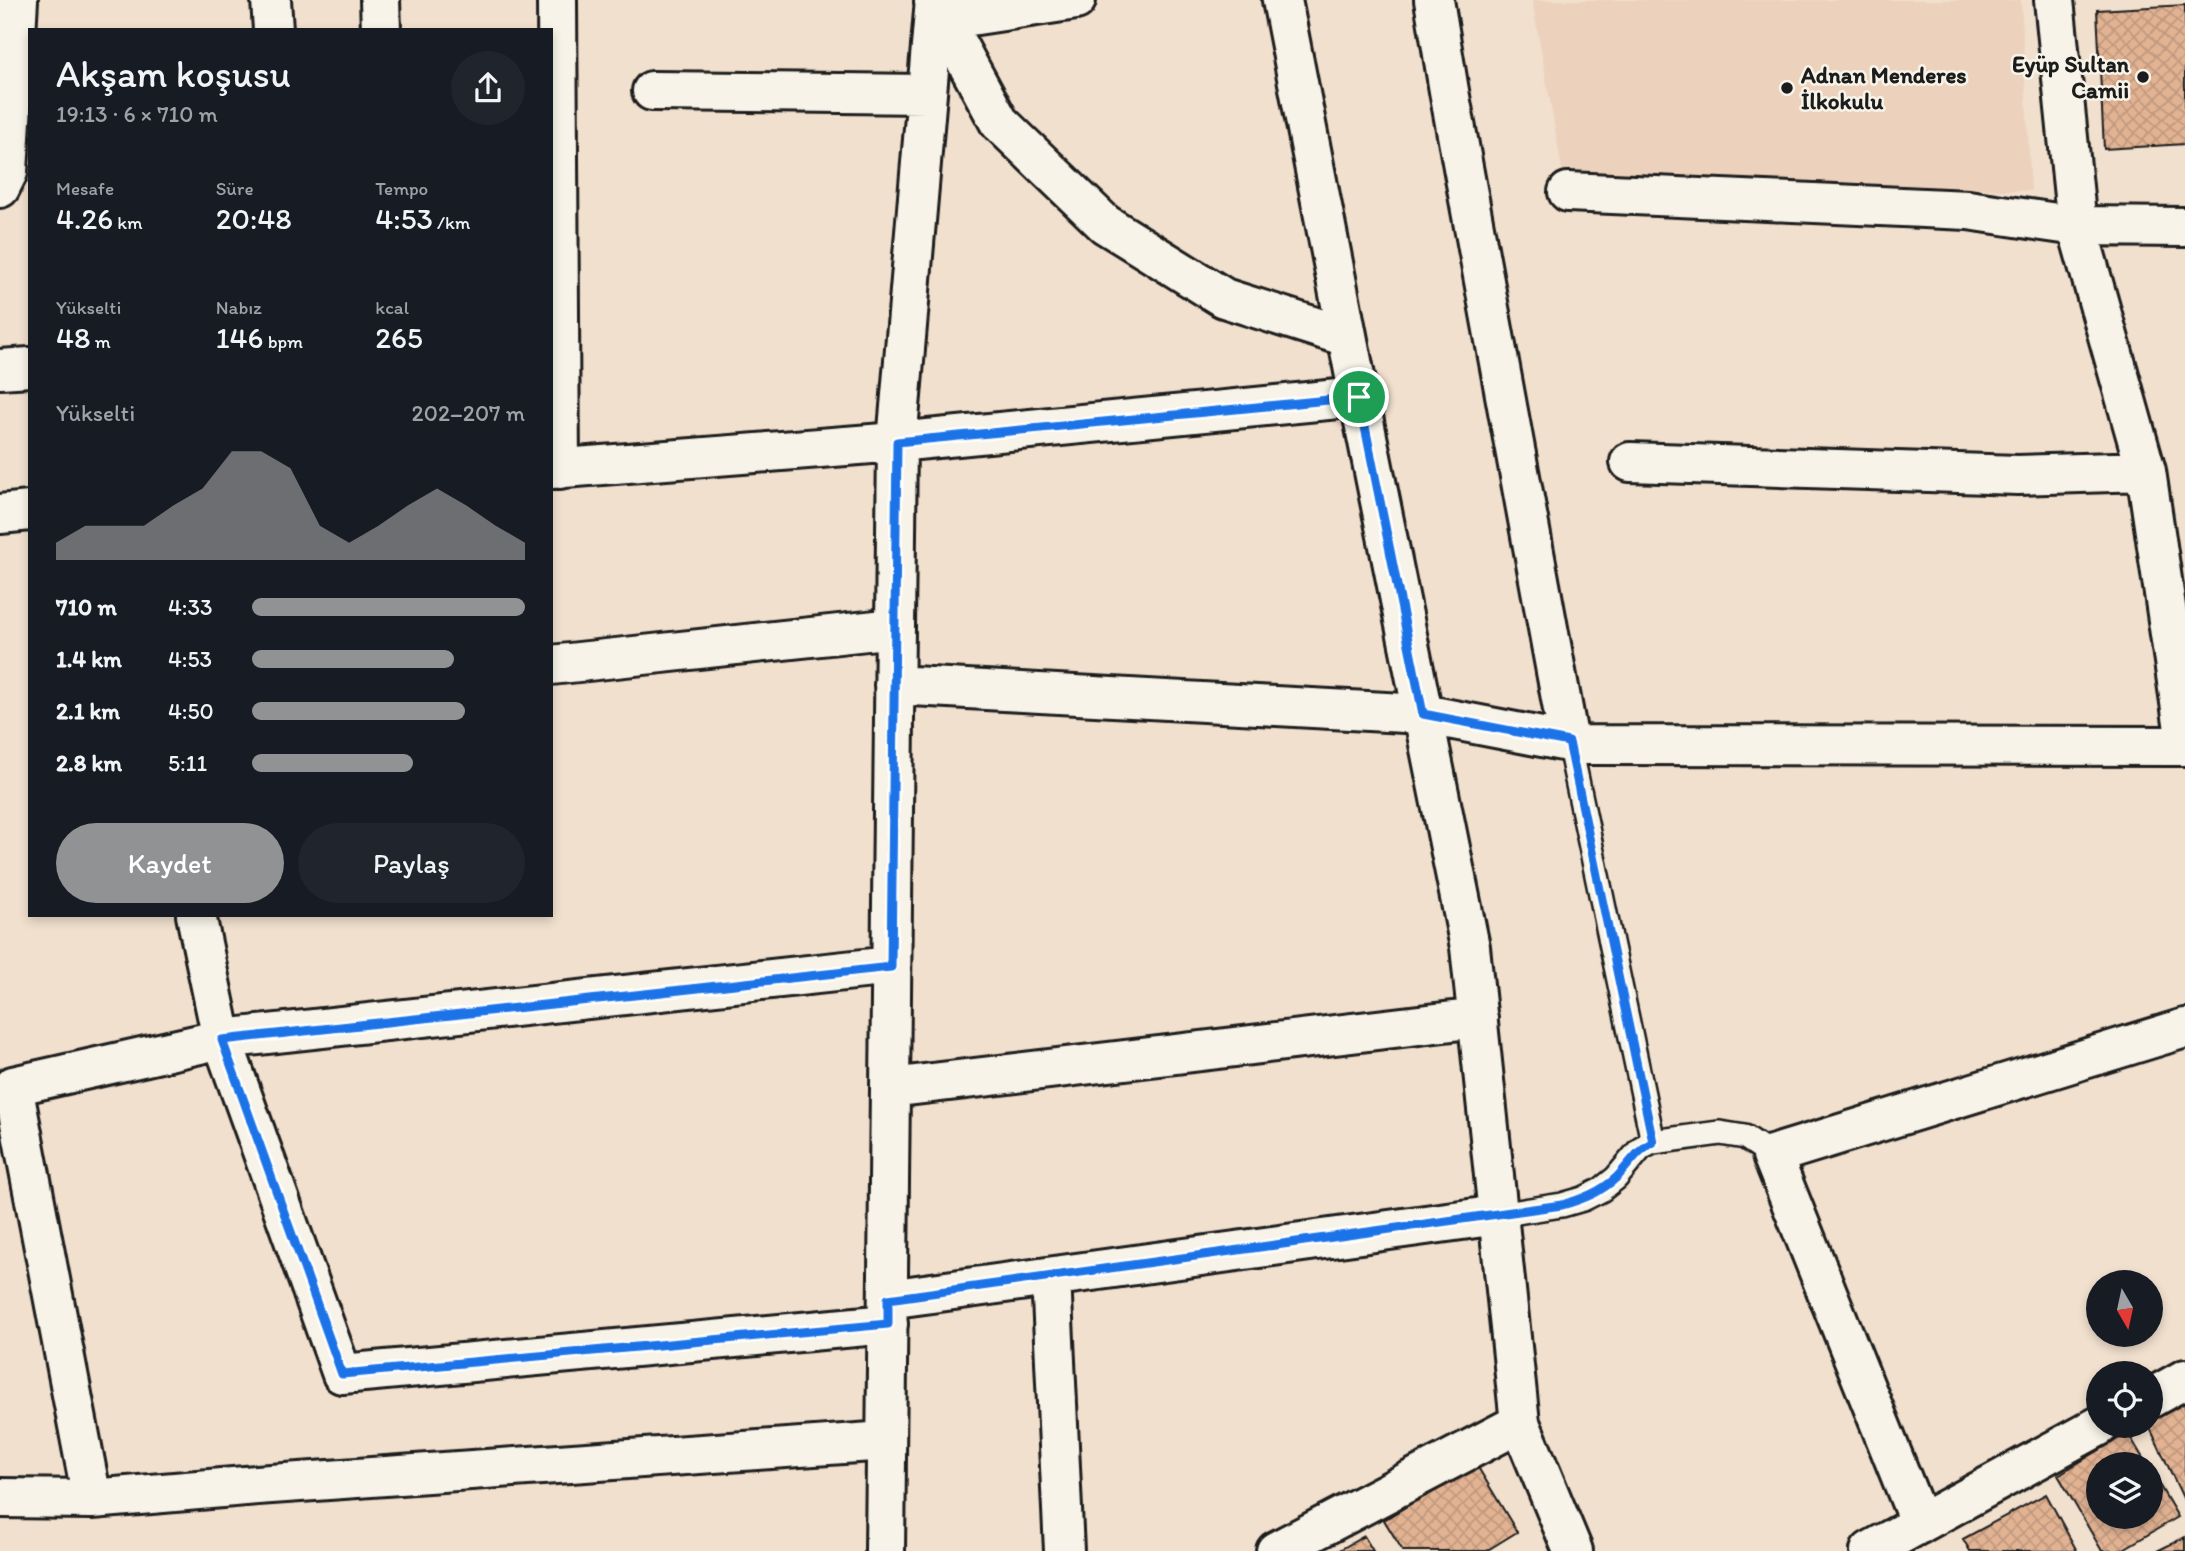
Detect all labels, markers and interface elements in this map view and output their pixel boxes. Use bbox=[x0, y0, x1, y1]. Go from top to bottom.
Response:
place label: Eyüp Sultan Camii bbox=[2012, 50, 2130, 104]
text: Akşam koşusu bbox=[56, 51, 291, 97]
button: share bbox=[451, 51, 525, 125]
place label: Adnan Menderes İlkokulu bbox=[1800, 61, 1967, 115]
marker: Eyüp Sultan Camii bbox=[2135, 69, 2151, 85]
marker: Adnan Menderes İlkokulu bbox=[1779, 80, 1795, 96]
text: 19:13 · 6 × 710 m bbox=[56, 100, 218, 128]
text: Mesafe bbox=[56, 177, 114, 200]
text: Süre bbox=[216, 177, 253, 200]
text: Tempo bbox=[375, 177, 428, 200]
text: 4.26 bbox=[56, 200, 113, 237]
text: 20:48 bbox=[216, 200, 292, 237]
text: 4:53 bbox=[375, 200, 433, 237]
text: km bbox=[113, 211, 142, 234]
text: /km bbox=[433, 211, 470, 234]
text: Yükselti bbox=[56, 296, 121, 319]
text: Nabız bbox=[216, 296, 262, 319]
text: kcal bbox=[375, 296, 409, 319]
text: 48 bbox=[56, 319, 90, 356]
text: 146 bbox=[216, 319, 263, 356]
text: 265 bbox=[375, 319, 423, 356]
text: m bbox=[90, 330, 111, 353]
text: bpm bbox=[263, 330, 303, 353]
pin bbox=[1329, 367, 1389, 427]
icon: arrive bbox=[1340, 378, 1378, 416]
text: Yükselti bbox=[56, 399, 135, 427]
text: 202–207 m bbox=[412, 399, 525, 427]
text: 710 m bbox=[56, 593, 117, 621]
text: 4:33 bbox=[168, 593, 213, 621]
text: 1.4 km bbox=[56, 645, 122, 673]
text: 4:53 bbox=[168, 645, 212, 673]
text: 2.1 km bbox=[56, 697, 120, 725]
text: 4:50 bbox=[168, 697, 214, 725]
text: 2.8 km bbox=[56, 749, 122, 777]
text: 5:11 bbox=[168, 749, 207, 777]
button: Kaydet bbox=[56, 823, 284, 903]
button: Paylaş bbox=[298, 823, 525, 903]
north arrow bbox=[2086, 1270, 2163, 1348]
map controls bbox=[2086, 1270, 2163, 1529]
button: locate bbox=[2086, 1361, 2163, 1438]
button: layers bbox=[2086, 1452, 2163, 1529]

